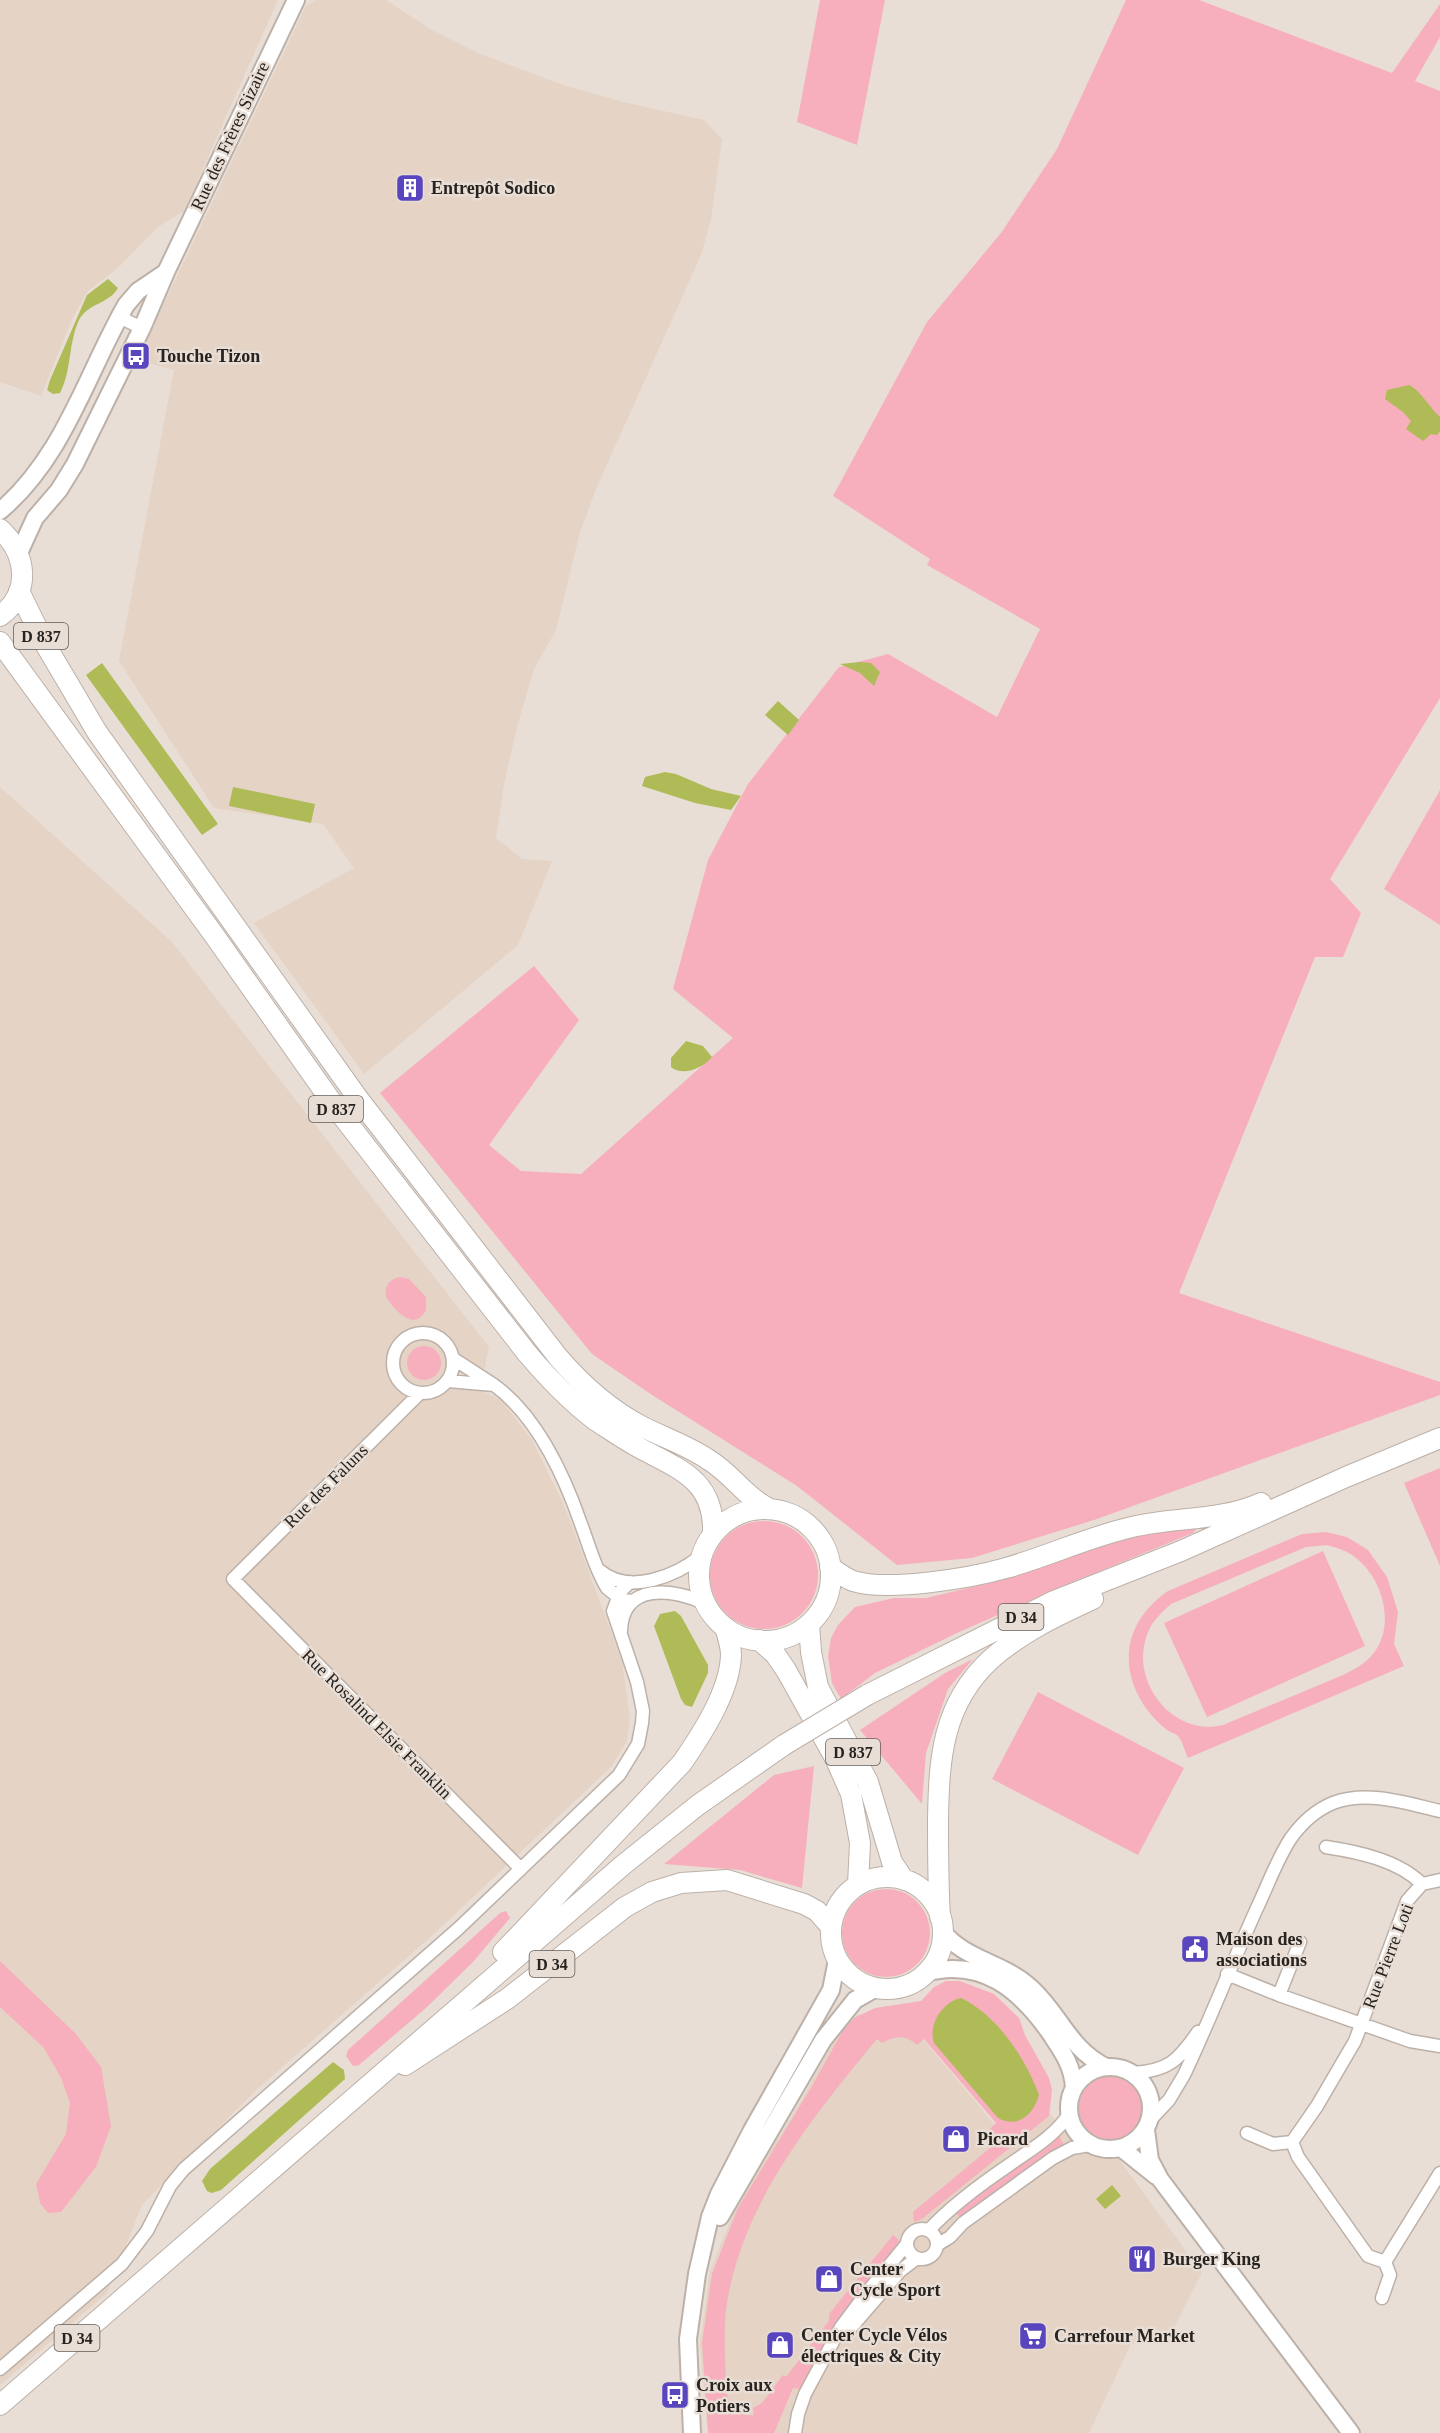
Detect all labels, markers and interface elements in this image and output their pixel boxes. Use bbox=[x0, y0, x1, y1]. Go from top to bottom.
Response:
street label: Rue des Frères Sizaire bbox=[187, 59, 273, 213]
building icon: Entrepôt Sodico bbox=[394, 172, 426, 204]
place label: Entrepôt Sodico bbox=[431, 178, 555, 198]
bus stop icon: Touche Tizon bbox=[120, 340, 152, 372]
place label: Touche Tizon bbox=[157, 346, 260, 366]
road number: D 837 bbox=[14, 623, 68, 649]
road number: D 837 bbox=[309, 1096, 363, 1122]
street label: Rue des Faluns bbox=[280, 1440, 372, 1532]
road number: D 34 bbox=[998, 1604, 1044, 1630]
street label: Rue Rosalind Elsie Franklin bbox=[298, 1645, 456, 1803]
road number: D 837 bbox=[826, 1739, 880, 1765]
street label: Rue Pierre Loti bbox=[1359, 1901, 1417, 2011]
place label: Maison des associations bbox=[1216, 1929, 1307, 1970]
public building icon: Maison des associations bbox=[1179, 1933, 1211, 1965]
road number: D 34 bbox=[530, 1951, 574, 1977]
shop icon: Picard bbox=[940, 2123, 972, 2155]
place label: Picard bbox=[977, 2129, 1028, 2149]
restaurant icon: Burger King bbox=[1126, 2243, 1158, 2275]
place label: Burger King bbox=[1163, 2249, 1260, 2269]
place label: Center Cycle Sport bbox=[850, 2259, 940, 2300]
shop icon: Center Cycle Sport bbox=[813, 2263, 845, 2295]
supermarket icon: Carrefour Market bbox=[1017, 2320, 1049, 2352]
road number: D 34 bbox=[54, 2325, 100, 2351]
place label: Center Cycle Vélos électriques & City bbox=[801, 2325, 947, 2366]
place label: Carrefour Market bbox=[1054, 2326, 1195, 2346]
shop icon: Center Cycle Vélos électriques & City bbox=[764, 2329, 796, 2361]
place label: Croix aux Potiers bbox=[696, 2375, 772, 2416]
bus stop icon: Croix aux Potiers bbox=[659, 2379, 691, 2411]

